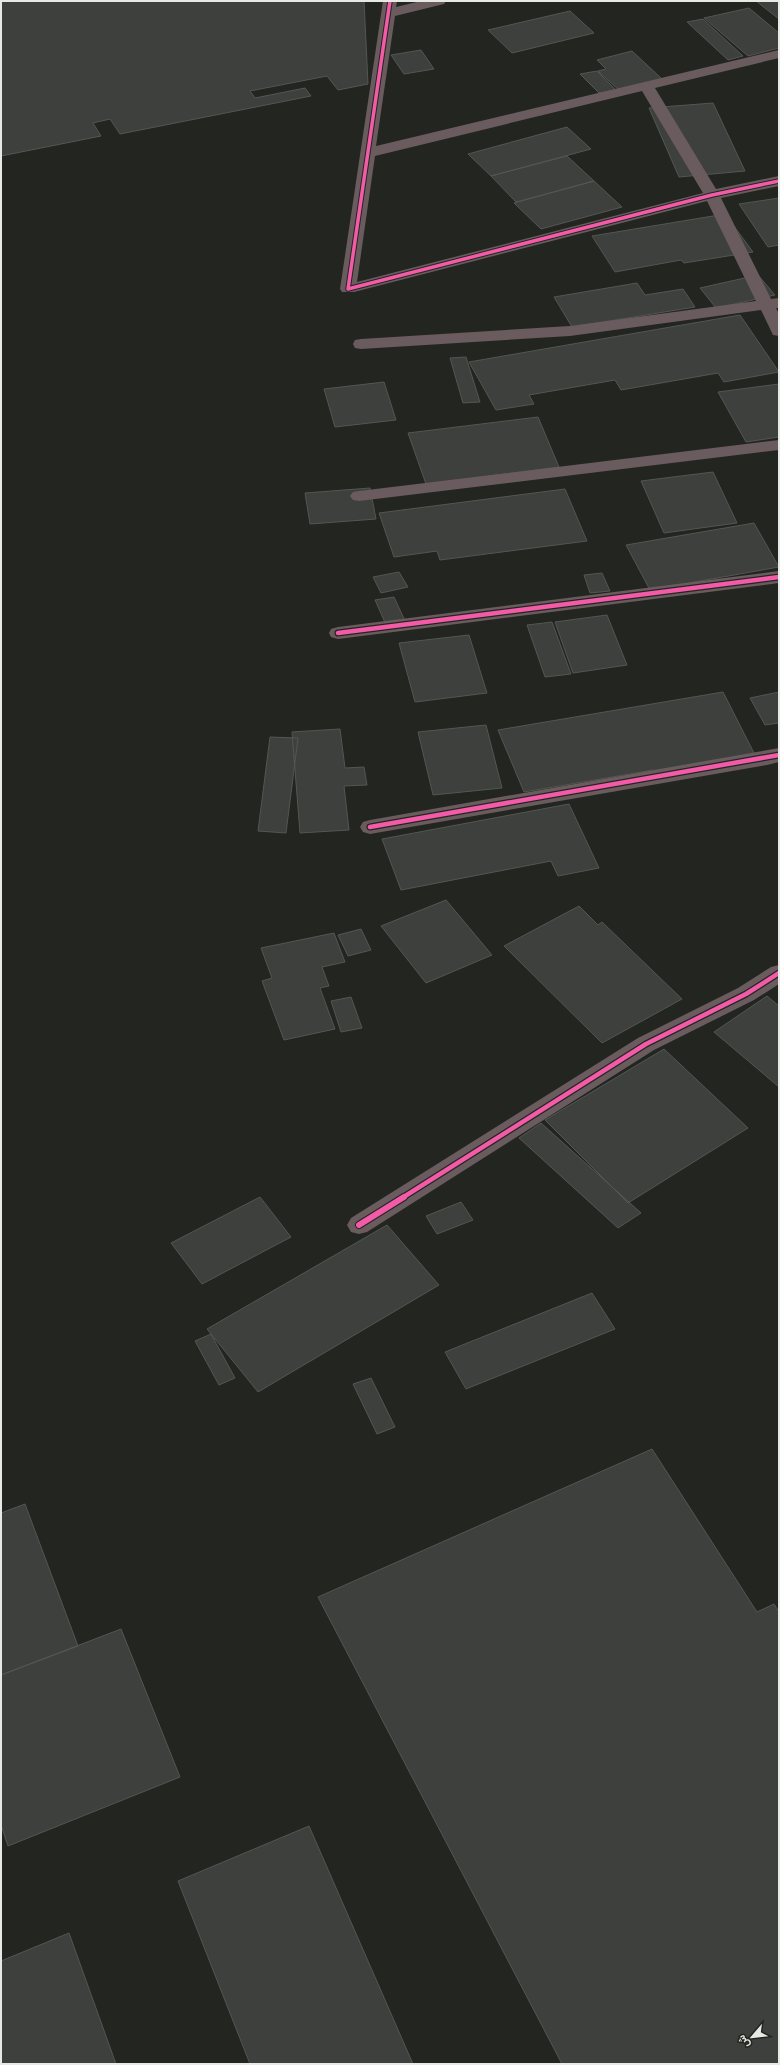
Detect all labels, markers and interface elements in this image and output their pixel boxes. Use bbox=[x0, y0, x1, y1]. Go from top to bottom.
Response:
north arrow bbox=[732, 2017, 772, 2057]
text: ش bbox=[735, 2033, 752, 2050]

